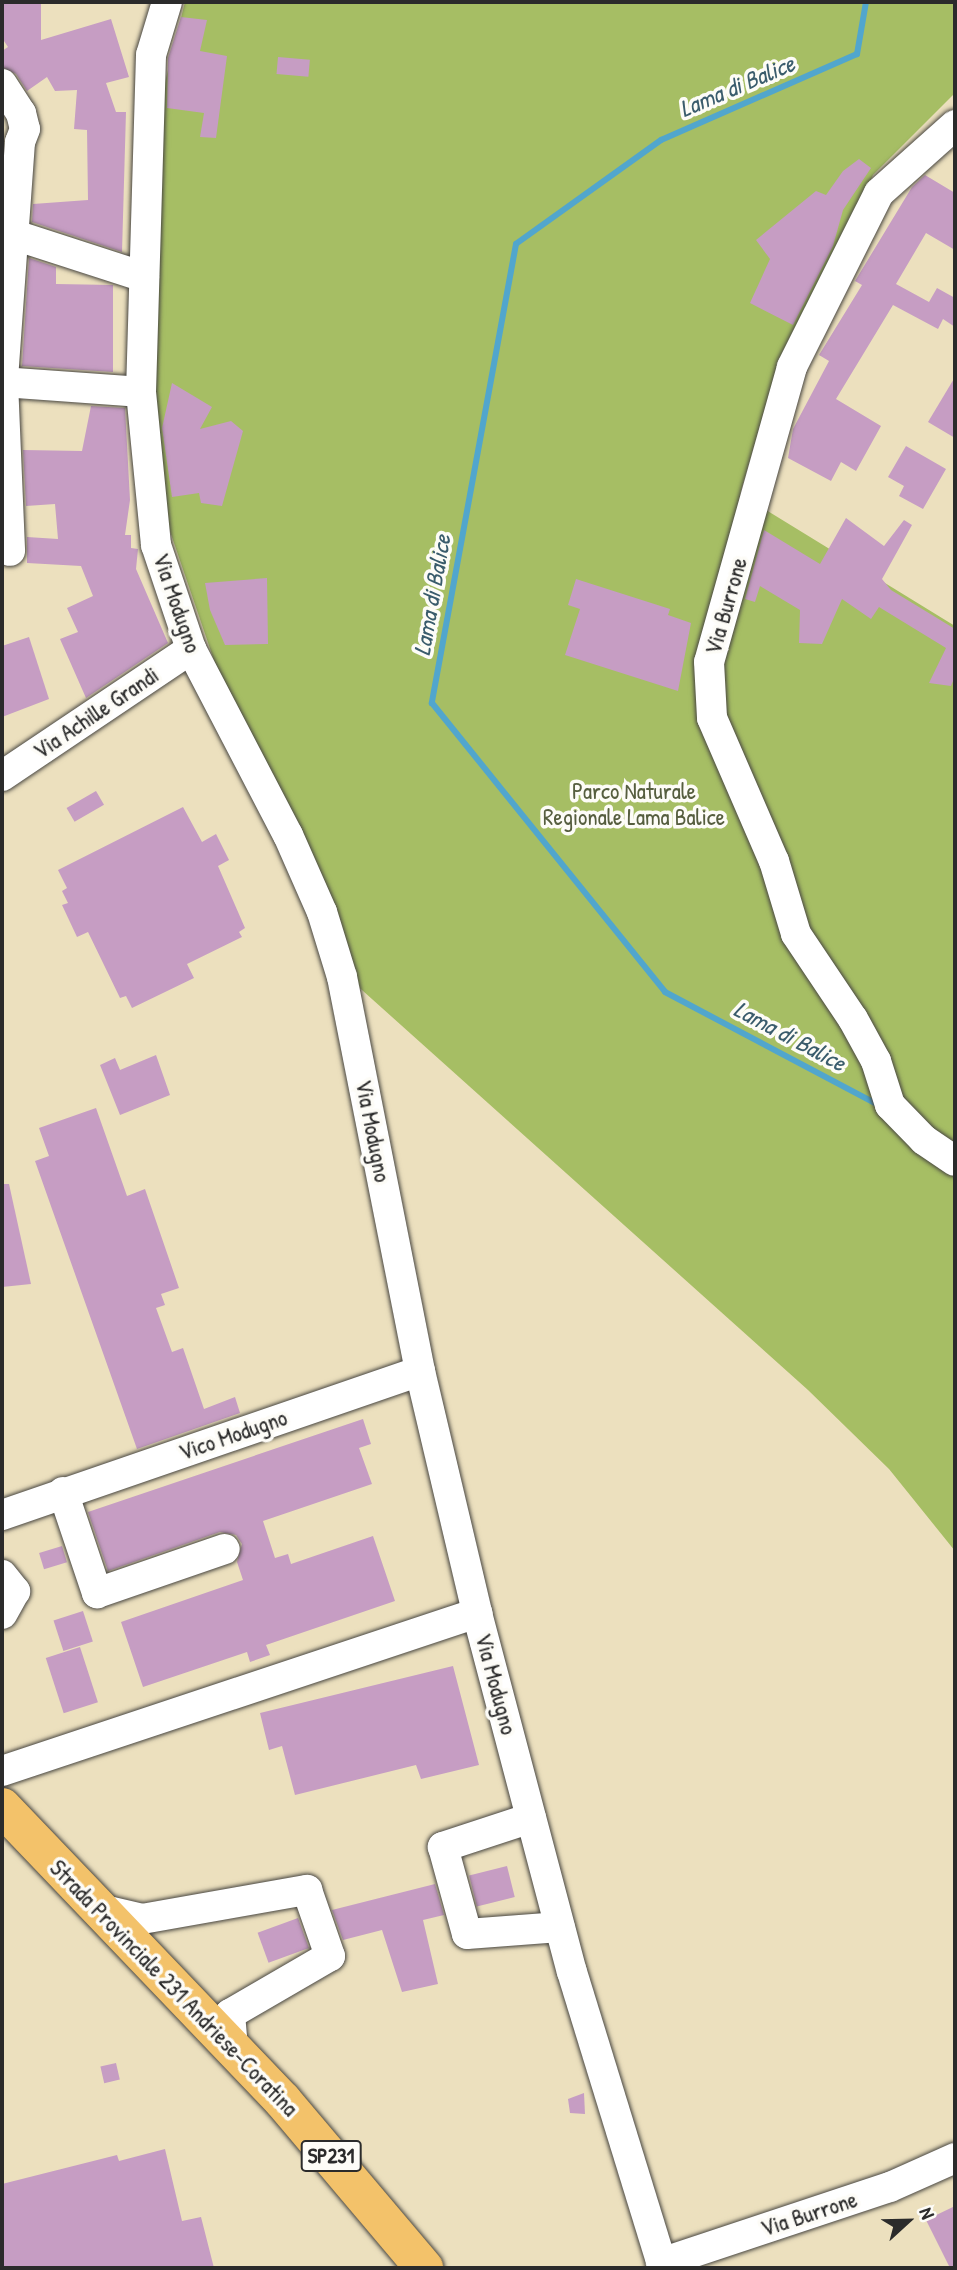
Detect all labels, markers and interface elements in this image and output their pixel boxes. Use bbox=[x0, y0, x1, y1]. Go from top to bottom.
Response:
water label: Lama di Balice bbox=[675, 49, 799, 123]
water label: Lama di Balice bbox=[407, 532, 457, 658]
street label: Via Modugno bbox=[147, 550, 207, 656]
street label: Via Burrone bbox=[699, 554, 753, 658]
street label: Via Achille Grandi bbox=[28, 661, 164, 765]
park label: Parco Naturale Regionale Lama Balice bbox=[543, 777, 725, 831]
water label: Lama di Balice bbox=[729, 995, 851, 1077]
street label: Via Modugno bbox=[350, 1078, 396, 1184]
street label: Vico Modugno bbox=[175, 1404, 291, 1466]
street label: Via Modugno bbox=[469, 1630, 523, 1738]
street label: Strada Provinciale 231 Andriese-Coratina bbox=[44, 1854, 304, 2122]
road number: SP231 bbox=[300, 2138, 362, 2174]
street label: Via Burrone bbox=[757, 2185, 861, 2243]
north arrow bbox=[873, 2186, 943, 2256]
text: N bbox=[914, 2204, 941, 2223]

